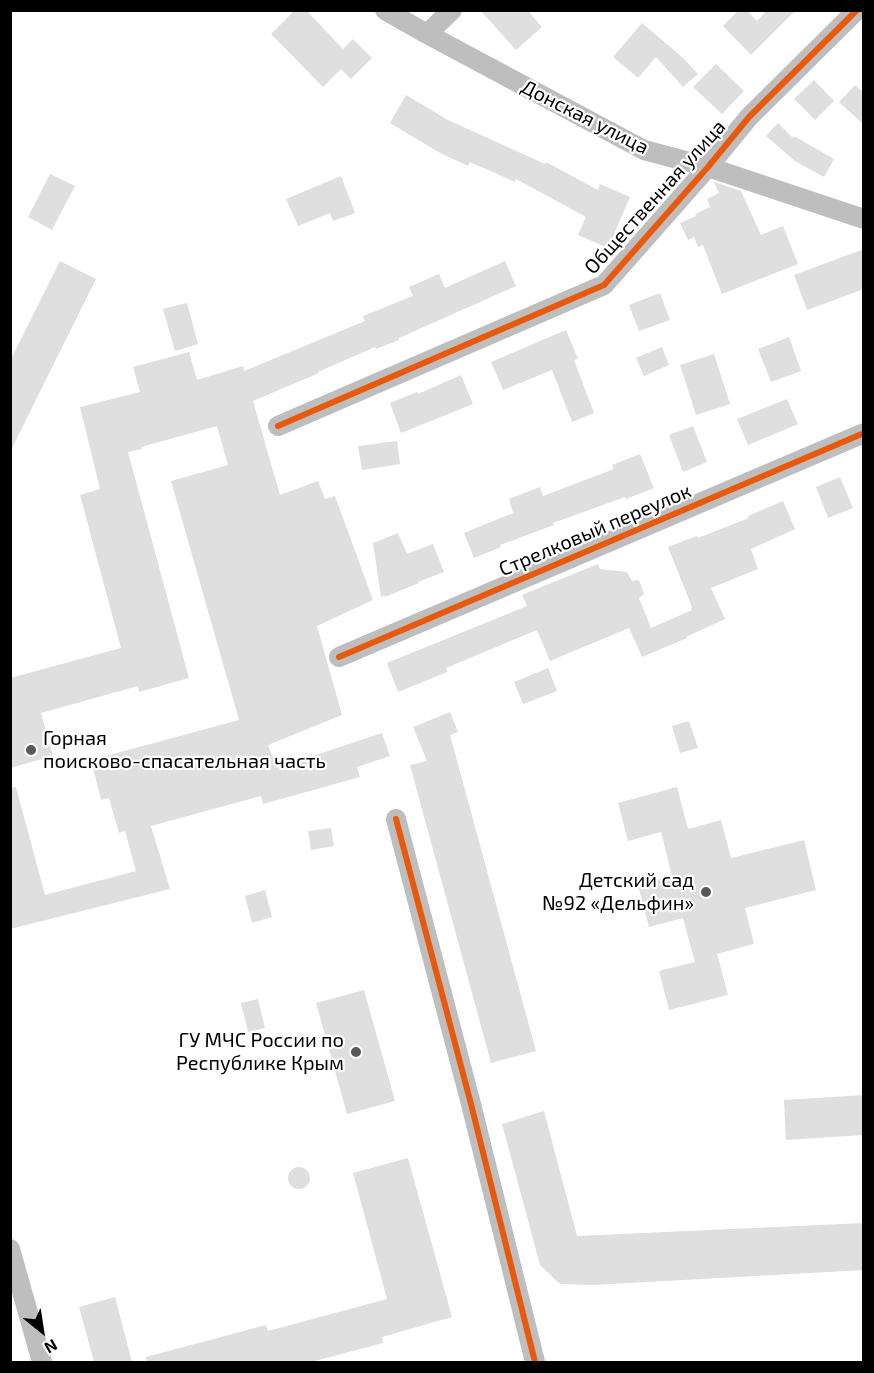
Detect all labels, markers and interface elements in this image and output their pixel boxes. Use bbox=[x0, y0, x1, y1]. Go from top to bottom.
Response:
street label: Донская улица bbox=[517, 75, 653, 159]
street label: Общественная улица bbox=[579, 115, 731, 279]
street label: Стрелковый переулок bbox=[495, 479, 695, 581]
place label: Горная поисково-спасательная часть bbox=[43, 726, 326, 773]
marker: Горная поисково-спасательная часть bbox=[24, 743, 38, 757]
place label: Детский сад №92 «Дельфин» bbox=[542, 868, 694, 915]
marker: Детский сад №92 «Дельфин» bbox=[699, 885, 713, 899]
place label: ГУ МЧС России по Республике Крым bbox=[176, 1028, 344, 1075]
marker: ГУ МЧС России по Республике Крым bbox=[349, 1045, 363, 1059]
north arrow bbox=[12, 1301, 72, 1361]
text: N bbox=[41, 1336, 61, 1358]

